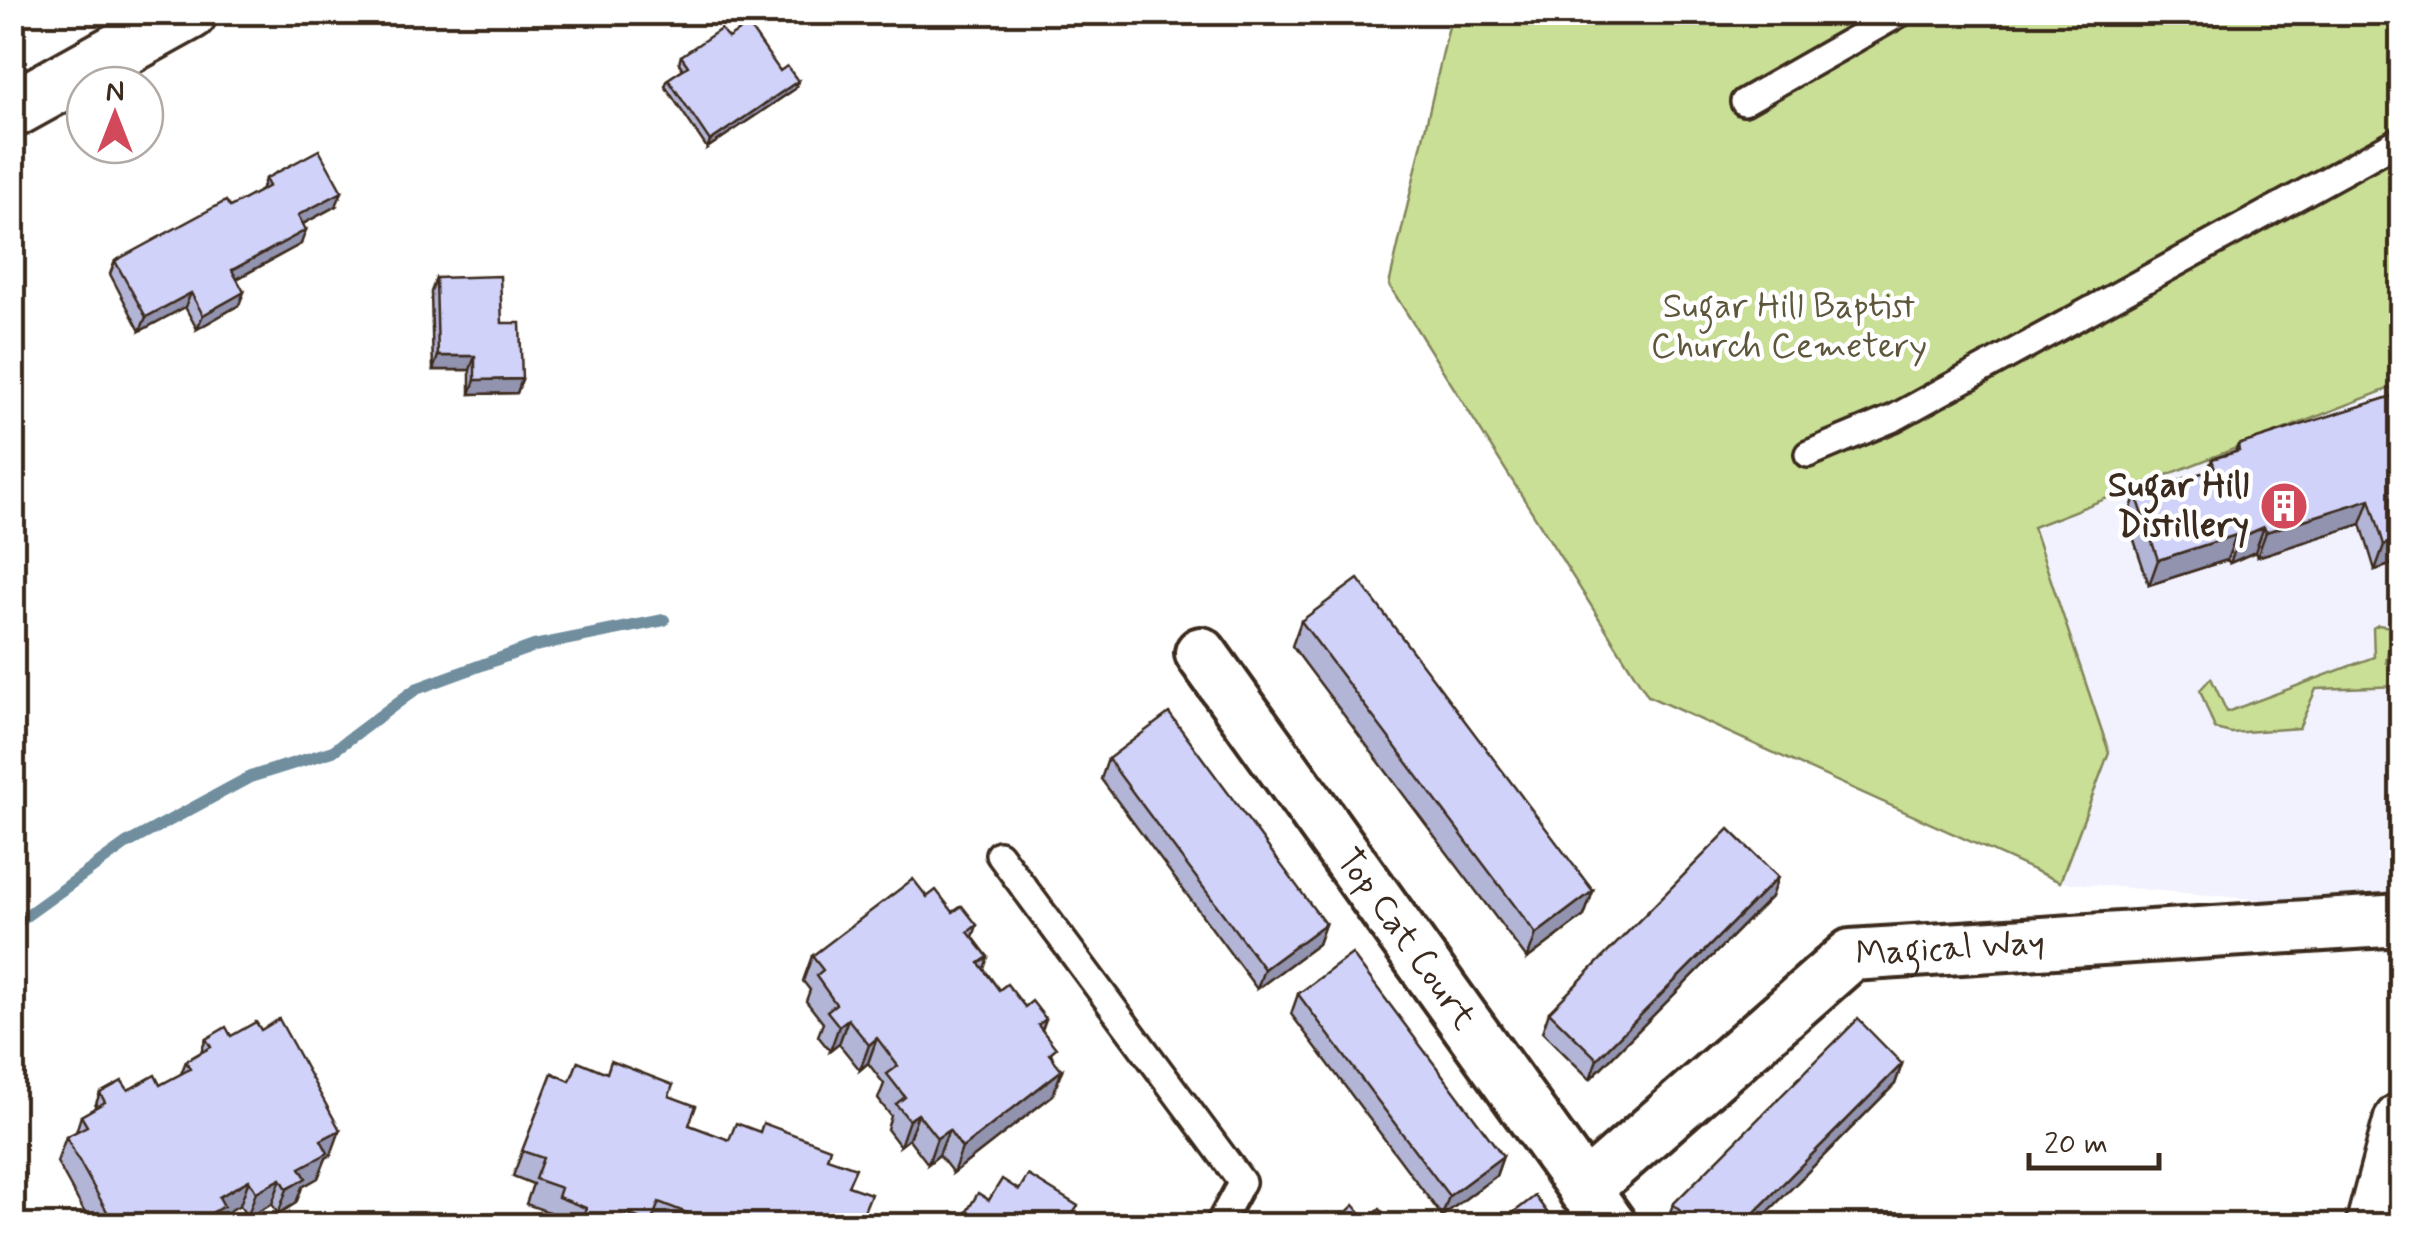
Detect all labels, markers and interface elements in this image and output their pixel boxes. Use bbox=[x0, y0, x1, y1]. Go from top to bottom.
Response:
north arrow bbox=[65, 65, 165, 165]
text: N bbox=[106, 74, 124, 111]
park label: Sugar Hill Baptist Church Cemetery bbox=[1651, 284, 1927, 370]
place label: Sugar Hill Distillery bbox=[2108, 463, 2249, 549]
building icon: Sugar Hill Distillery bbox=[2258, 480, 2310, 532]
street label: Top Cat Court bbox=[1325, 839, 1487, 1039]
street label: Magical Way bbox=[1854, 920, 2046, 979]
scale bar bbox=[2029, 1108, 2159, 1170]
text: 20 m bbox=[2044, 1125, 2108, 1164]

